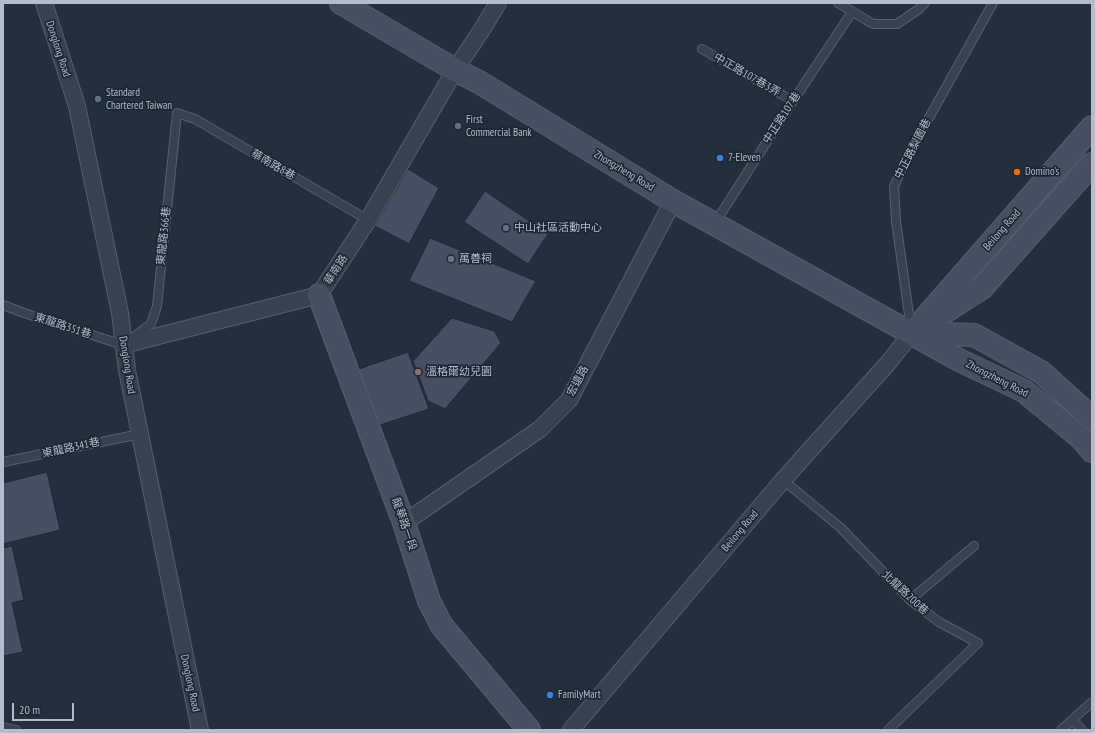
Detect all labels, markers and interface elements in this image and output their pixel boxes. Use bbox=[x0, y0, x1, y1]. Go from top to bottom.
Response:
street label: Donglong Road bbox=[43, 19, 73, 79]
street label: 中正路107巷3弄 bbox=[711, 51, 783, 99]
place label: Standard Chartered Taiwan bbox=[106, 86, 172, 112]
street label: 中正路107巷 bbox=[760, 90, 804, 146]
marker: Standard Chartered Taiwan bbox=[93, 94, 103, 104]
place label: First Commercial Bank bbox=[466, 113, 532, 139]
street label: 中正路梨園巷 bbox=[892, 117, 934, 181]
marker: First Commercial Bank bbox=[453, 121, 463, 131]
street label: 華南路8巷 bbox=[249, 147, 297, 183]
street label: Zhongzheng Road bbox=[591, 148, 657, 194]
place label: 7-Eleven bbox=[728, 151, 761, 165]
marker: 7-Eleven bbox=[715, 153, 725, 163]
place label: Domino's bbox=[1025, 165, 1059, 179]
marker: Domino's bbox=[1012, 167, 1022, 177]
street label: 東龍路366巷 bbox=[154, 206, 174, 266]
street label: Beilong Road bbox=[981, 207, 1023, 253]
place label: 中山社區活動中心 bbox=[514, 221, 602, 235]
marker: 中山社區活動中心 bbox=[501, 223, 511, 233]
place label: 萬善祠 bbox=[459, 252, 492, 266]
street label: 華南路 bbox=[321, 253, 351, 287]
marker: 萬善祠 bbox=[446, 254, 456, 264]
street label: 東龍路351巷 bbox=[33, 311, 93, 341]
street label: Donglong Road bbox=[116, 335, 138, 395]
street label: Zhongzheng Road bbox=[964, 358, 1030, 400]
street label: 宏遠路 bbox=[564, 363, 592, 399]
place label: 溫格爾幼兒園 bbox=[426, 365, 492, 379]
marker: 溫格爾幼兒園 bbox=[413, 367, 423, 377]
street label: 東龍路341巷 bbox=[41, 435, 101, 461]
street label: 龍華路一段 bbox=[389, 496, 419, 552]
street label: Beilong Road bbox=[719, 508, 761, 554]
street label: 北龍路200巷 bbox=[879, 568, 931, 618]
street label: Donglong Road bbox=[178, 653, 202, 713]
place label: FamilyMart bbox=[558, 688, 601, 702]
marker: FamilyMart bbox=[545, 690, 555, 700]
scale bar bbox=[14, 695, 76, 721]
text: 20 m bbox=[19, 702, 40, 717]

